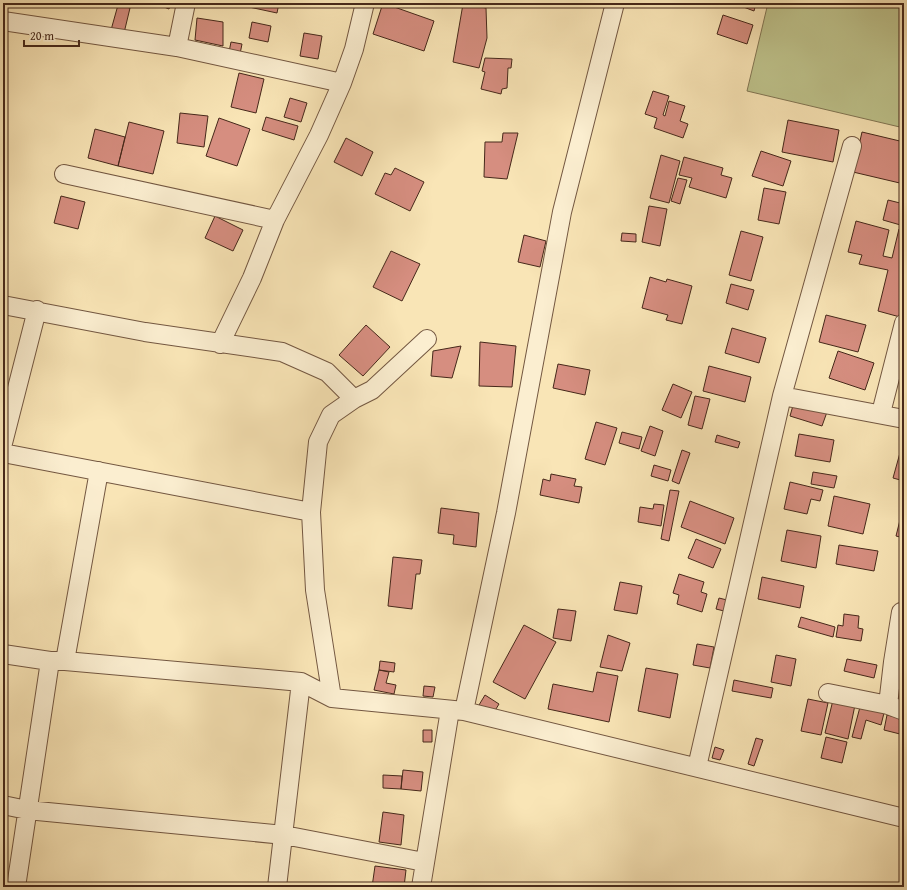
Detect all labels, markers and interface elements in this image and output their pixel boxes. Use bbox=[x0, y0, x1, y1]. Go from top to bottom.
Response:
scale bar bbox=[24, 22, 79, 48]
text: 20 m bbox=[30, 27, 54, 44]

